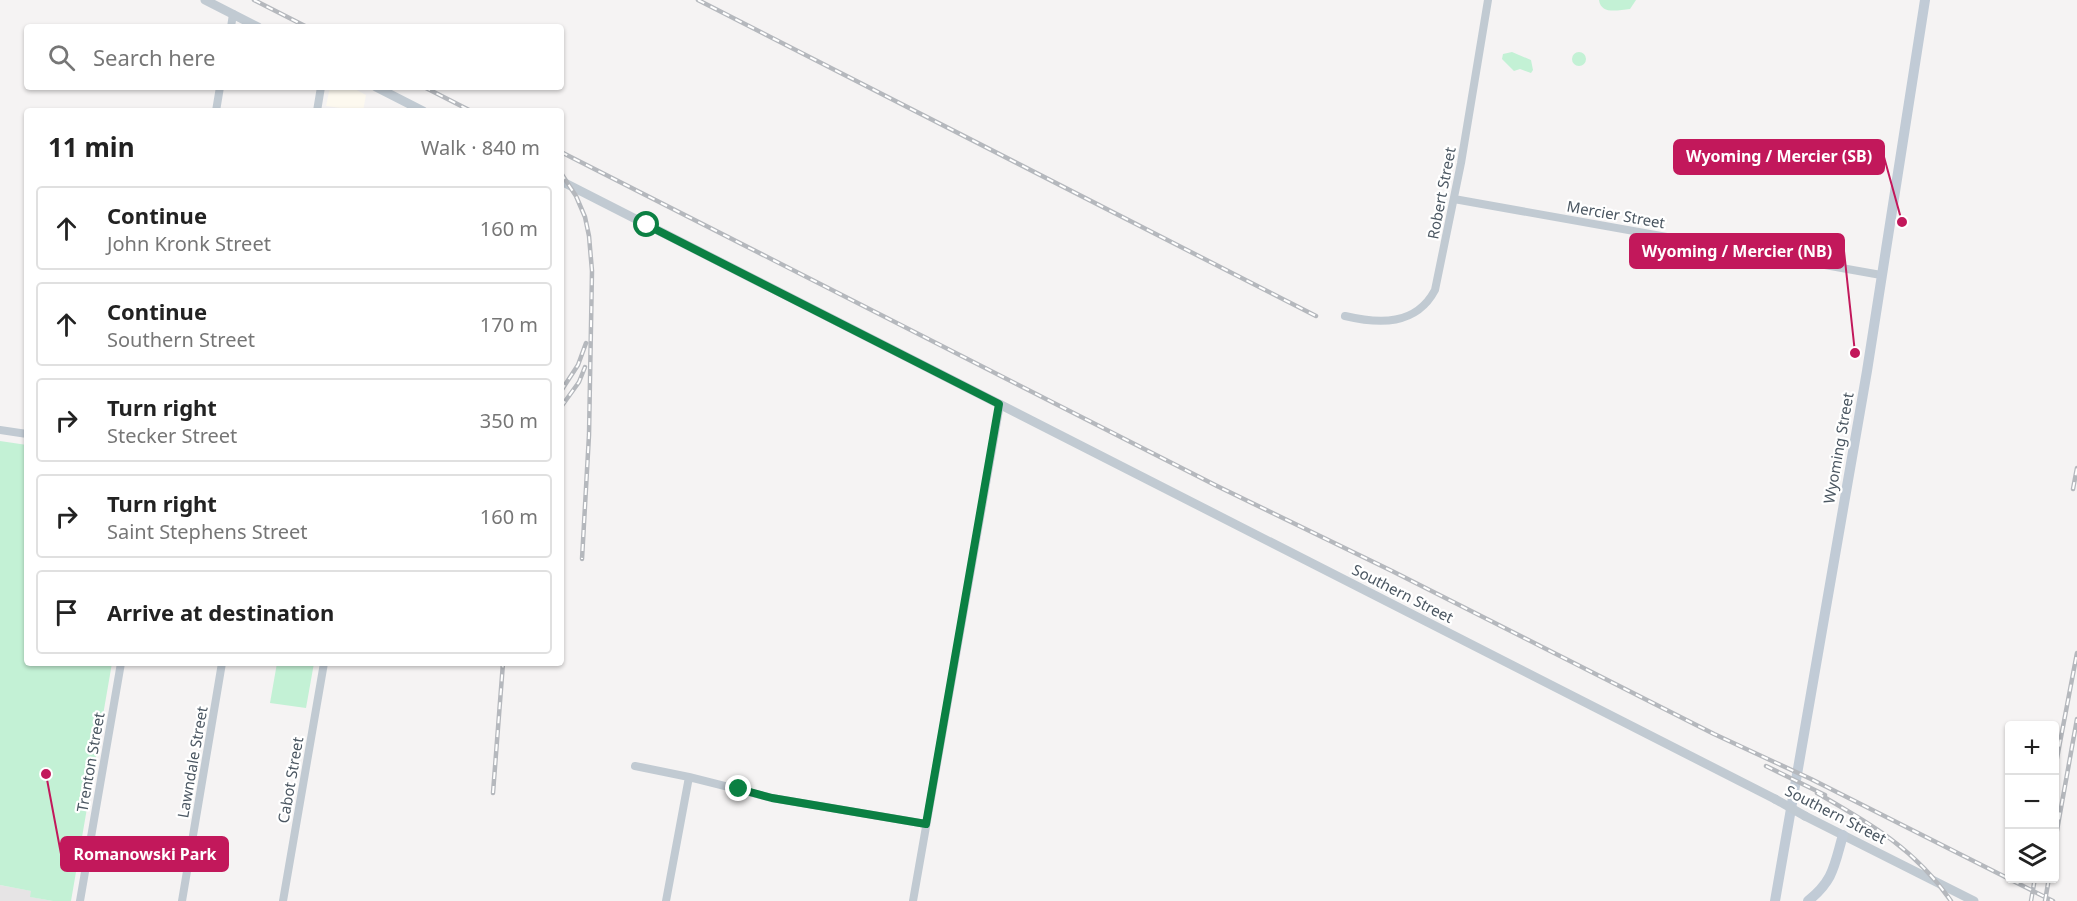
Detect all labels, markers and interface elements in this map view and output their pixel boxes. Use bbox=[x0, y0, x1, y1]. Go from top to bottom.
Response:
search box bbox=[24, 24, 564, 90]
icon: search bbox=[45, 41, 78, 74]
text: Search here bbox=[93, 42, 215, 72]
text: 11 min bbox=[48, 129, 135, 165]
text: Walk · 840 m bbox=[421, 134, 540, 161]
callout: Wyoming / Mercier (SB) bbox=[1674, 140, 1884, 174]
street label: Robert Street bbox=[1422, 145, 1460, 241]
text: Wyoming / Mercier (SB) bbox=[1686, 145, 1872, 167]
street label: Mercier Street bbox=[1565, 196, 1667, 233]
text: Continue bbox=[107, 200, 207, 230]
route start bbox=[633, 211, 659, 237]
icon: ahead bbox=[50, 212, 83, 245]
text: 160 m bbox=[480, 215, 538, 242]
text: John Kronk Street bbox=[107, 230, 271, 257]
callout: Wyoming / Mercier (NB) bbox=[1630, 234, 1844, 268]
text: Wyoming / Mercier (NB) bbox=[1642, 240, 1832, 262]
text: Continue bbox=[107, 296, 207, 326]
icon: ahead bbox=[50, 308, 83, 341]
text: 170 m bbox=[480, 311, 538, 338]
text: Southern Street bbox=[107, 326, 255, 353]
street label: Wyoming Street bbox=[1818, 390, 1858, 505]
text: Turn right bbox=[107, 392, 217, 422]
icon: right bbox=[50, 404, 83, 437]
text: 350 m bbox=[480, 407, 538, 434]
text: Stecker Street bbox=[107, 422, 237, 449]
text: Turn right bbox=[107, 488, 217, 518]
icon: right bbox=[50, 500, 83, 533]
text: 160 m bbox=[480, 503, 538, 530]
text: Saint Stephens Street bbox=[107, 518, 308, 545]
street label: Southern Street bbox=[1349, 559, 1457, 627]
icon: arrive bbox=[50, 596, 83, 629]
text: Arrive at destination bbox=[107, 597, 334, 627]
street label: Lawndale Street bbox=[172, 704, 212, 819]
street label: Trenton Street bbox=[71, 710, 109, 813]
map controls bbox=[2005, 721, 2059, 883]
button: + bbox=[2005, 721, 2059, 775]
street label: Cabot Street bbox=[273, 735, 308, 825]
route end bbox=[725, 775, 751, 801]
button: − bbox=[2005, 775, 2059, 829]
street label: Southern Street bbox=[1782, 780, 1890, 848]
button: layers bbox=[2005, 829, 2059, 883]
callout: Romanowski Park bbox=[61, 837, 228, 871]
text: Romanowski Park bbox=[74, 843, 217, 865]

